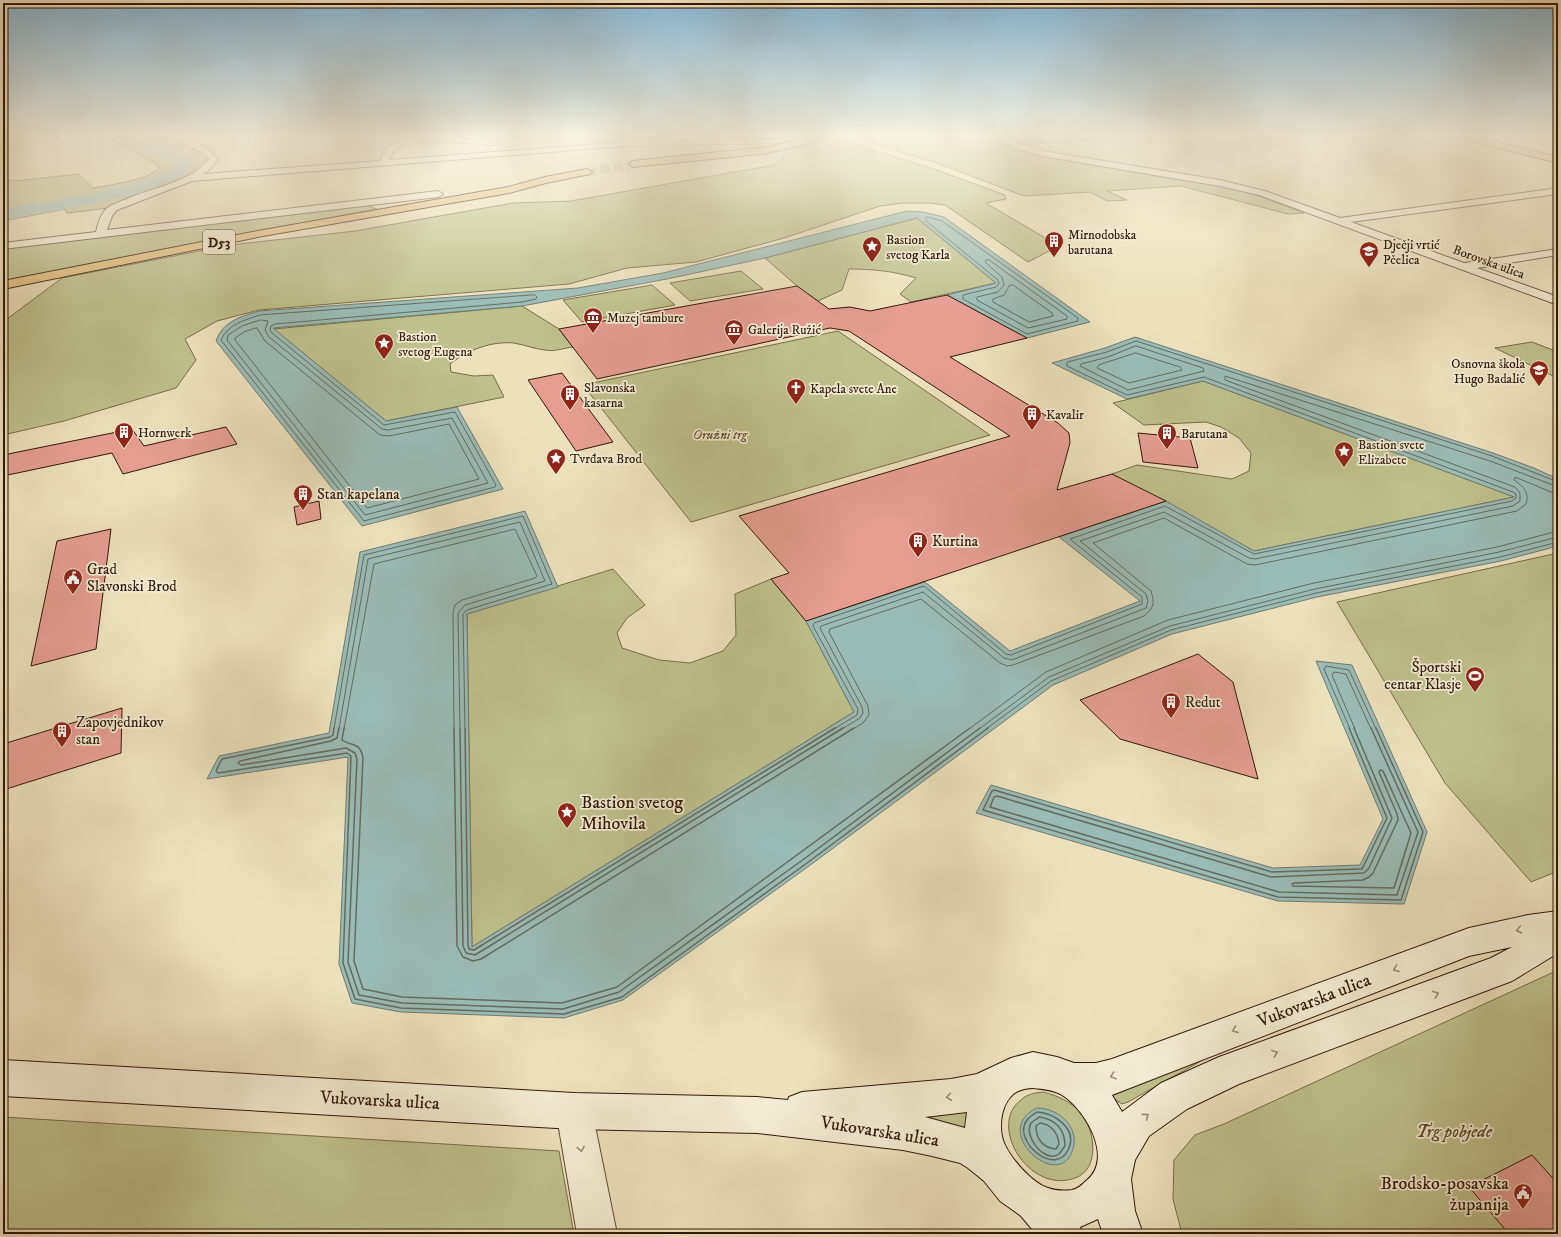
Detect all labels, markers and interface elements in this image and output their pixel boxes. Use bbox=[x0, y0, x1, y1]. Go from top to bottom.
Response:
place label: Mirnodobska barutana bbox=[1068, 227, 1137, 258]
road number: D53 bbox=[203, 230, 235, 254]
building icon: Mirnodobska barutana bbox=[1043, 230, 1065, 258]
place label: Bastion svetog Karla bbox=[886, 232, 950, 263]
place icon: Bastion svetog Karla bbox=[861, 235, 883, 263]
place label: Dječji vrtić Pčelica bbox=[1383, 237, 1440, 268]
school or university icon: Dječji vrtić Pčelica bbox=[1358, 240, 1380, 268]
street label: Borovska ulica bbox=[1451, 242, 1527, 282]
museum icon: Muzej tambure bbox=[582, 306, 604, 334]
place label: Muzej tambure bbox=[607, 310, 684, 327]
museum icon: Galerija Ružić bbox=[723, 318, 745, 346]
place label: Galerija Ružić bbox=[748, 322, 821, 339]
place label: Bastion svetog Eugena bbox=[398, 329, 473, 360]
place icon: Bastion svetog Eugena bbox=[373, 332, 395, 360]
place label: Osnovna škola Hugo Badalić bbox=[1451, 356, 1525, 387]
school or university icon: Osnovna škola Hugo Badalić bbox=[1528, 359, 1550, 387]
church icon: Kapela svete Ane bbox=[785, 377, 807, 405]
place label: Slavonska kasarna bbox=[584, 380, 636, 411]
place label: Kapela svete Ane bbox=[810, 381, 897, 397]
building icon: Slavonska kasarna bbox=[559, 383, 581, 411]
building icon: Kavalir bbox=[1021, 403, 1043, 431]
place label: Kavalir bbox=[1046, 407, 1084, 423]
building icon: Hornwerk bbox=[113, 421, 135, 449]
building icon: Barutana bbox=[1156, 422, 1178, 450]
place label: Hornwerk bbox=[138, 425, 192, 441]
place label: Barutana bbox=[1181, 426, 1228, 442]
park label: Oružni trg bbox=[693, 427, 749, 443]
place label: Bastion svete Elizabete bbox=[1358, 437, 1424, 468]
place icon: Bastion svete Elizabete bbox=[1333, 440, 1355, 468]
place icon: Tvrđava Brod bbox=[545, 447, 567, 475]
place label: Tvrđava Brod bbox=[570, 451, 642, 467]
building icon: Stan kapelana bbox=[292, 483, 314, 511]
place label: Stan kapelana bbox=[317, 485, 400, 504]
building icon: Kurtina bbox=[907, 530, 929, 558]
place label: Kurtina bbox=[932, 532, 979, 551]
place label: Grad Slavonski Brod bbox=[87, 560, 177, 596]
public building icon: Grad Slavonski Brod bbox=[62, 567, 84, 595]
place label: Športski centar Klasje bbox=[1384, 657, 1461, 694]
sports icon: Športski centar Klasje bbox=[1464, 665, 1486, 693]
building icon: Redut bbox=[1160, 691, 1182, 719]
place label: Redut bbox=[1185, 693, 1221, 712]
place label: Zapovjednikov stan bbox=[76, 713, 164, 749]
building icon: Zapovjednikov stan bbox=[51, 720, 73, 748]
place label: Bastion svetog Mihovila bbox=[581, 792, 683, 835]
place icon: Bastion svetog Mihovila bbox=[556, 801, 578, 829]
one-way arrow bbox=[1516, 926, 1523, 934]
one-way arrow bbox=[1392, 965, 1399, 973]
street label: Vukovarska ulica bbox=[1254, 969, 1374, 1033]
one-way arrow bbox=[1433, 991, 1440, 999]
one-way arrow bbox=[1231, 1025, 1238, 1033]
one-way arrow bbox=[1271, 1050, 1278, 1058]
one-way arrow bbox=[1110, 1071, 1117, 1080]
street label: Vukovarska ulica bbox=[319, 1087, 441, 1115]
one-way arrow bbox=[946, 1092, 952, 1101]
street label: Vukovarska ulica bbox=[818, 1112, 941, 1152]
one-way arrow bbox=[1141, 1113, 1148, 1120]
park label: Trg pobjede bbox=[1416, 1121, 1493, 1143]
one-way arrow bbox=[577, 1146, 585, 1153]
place label: Brodsko-posavska županija bbox=[1381, 1173, 1509, 1216]
public building icon: Brodsko-posavska županija bbox=[1512, 1182, 1534, 1210]

